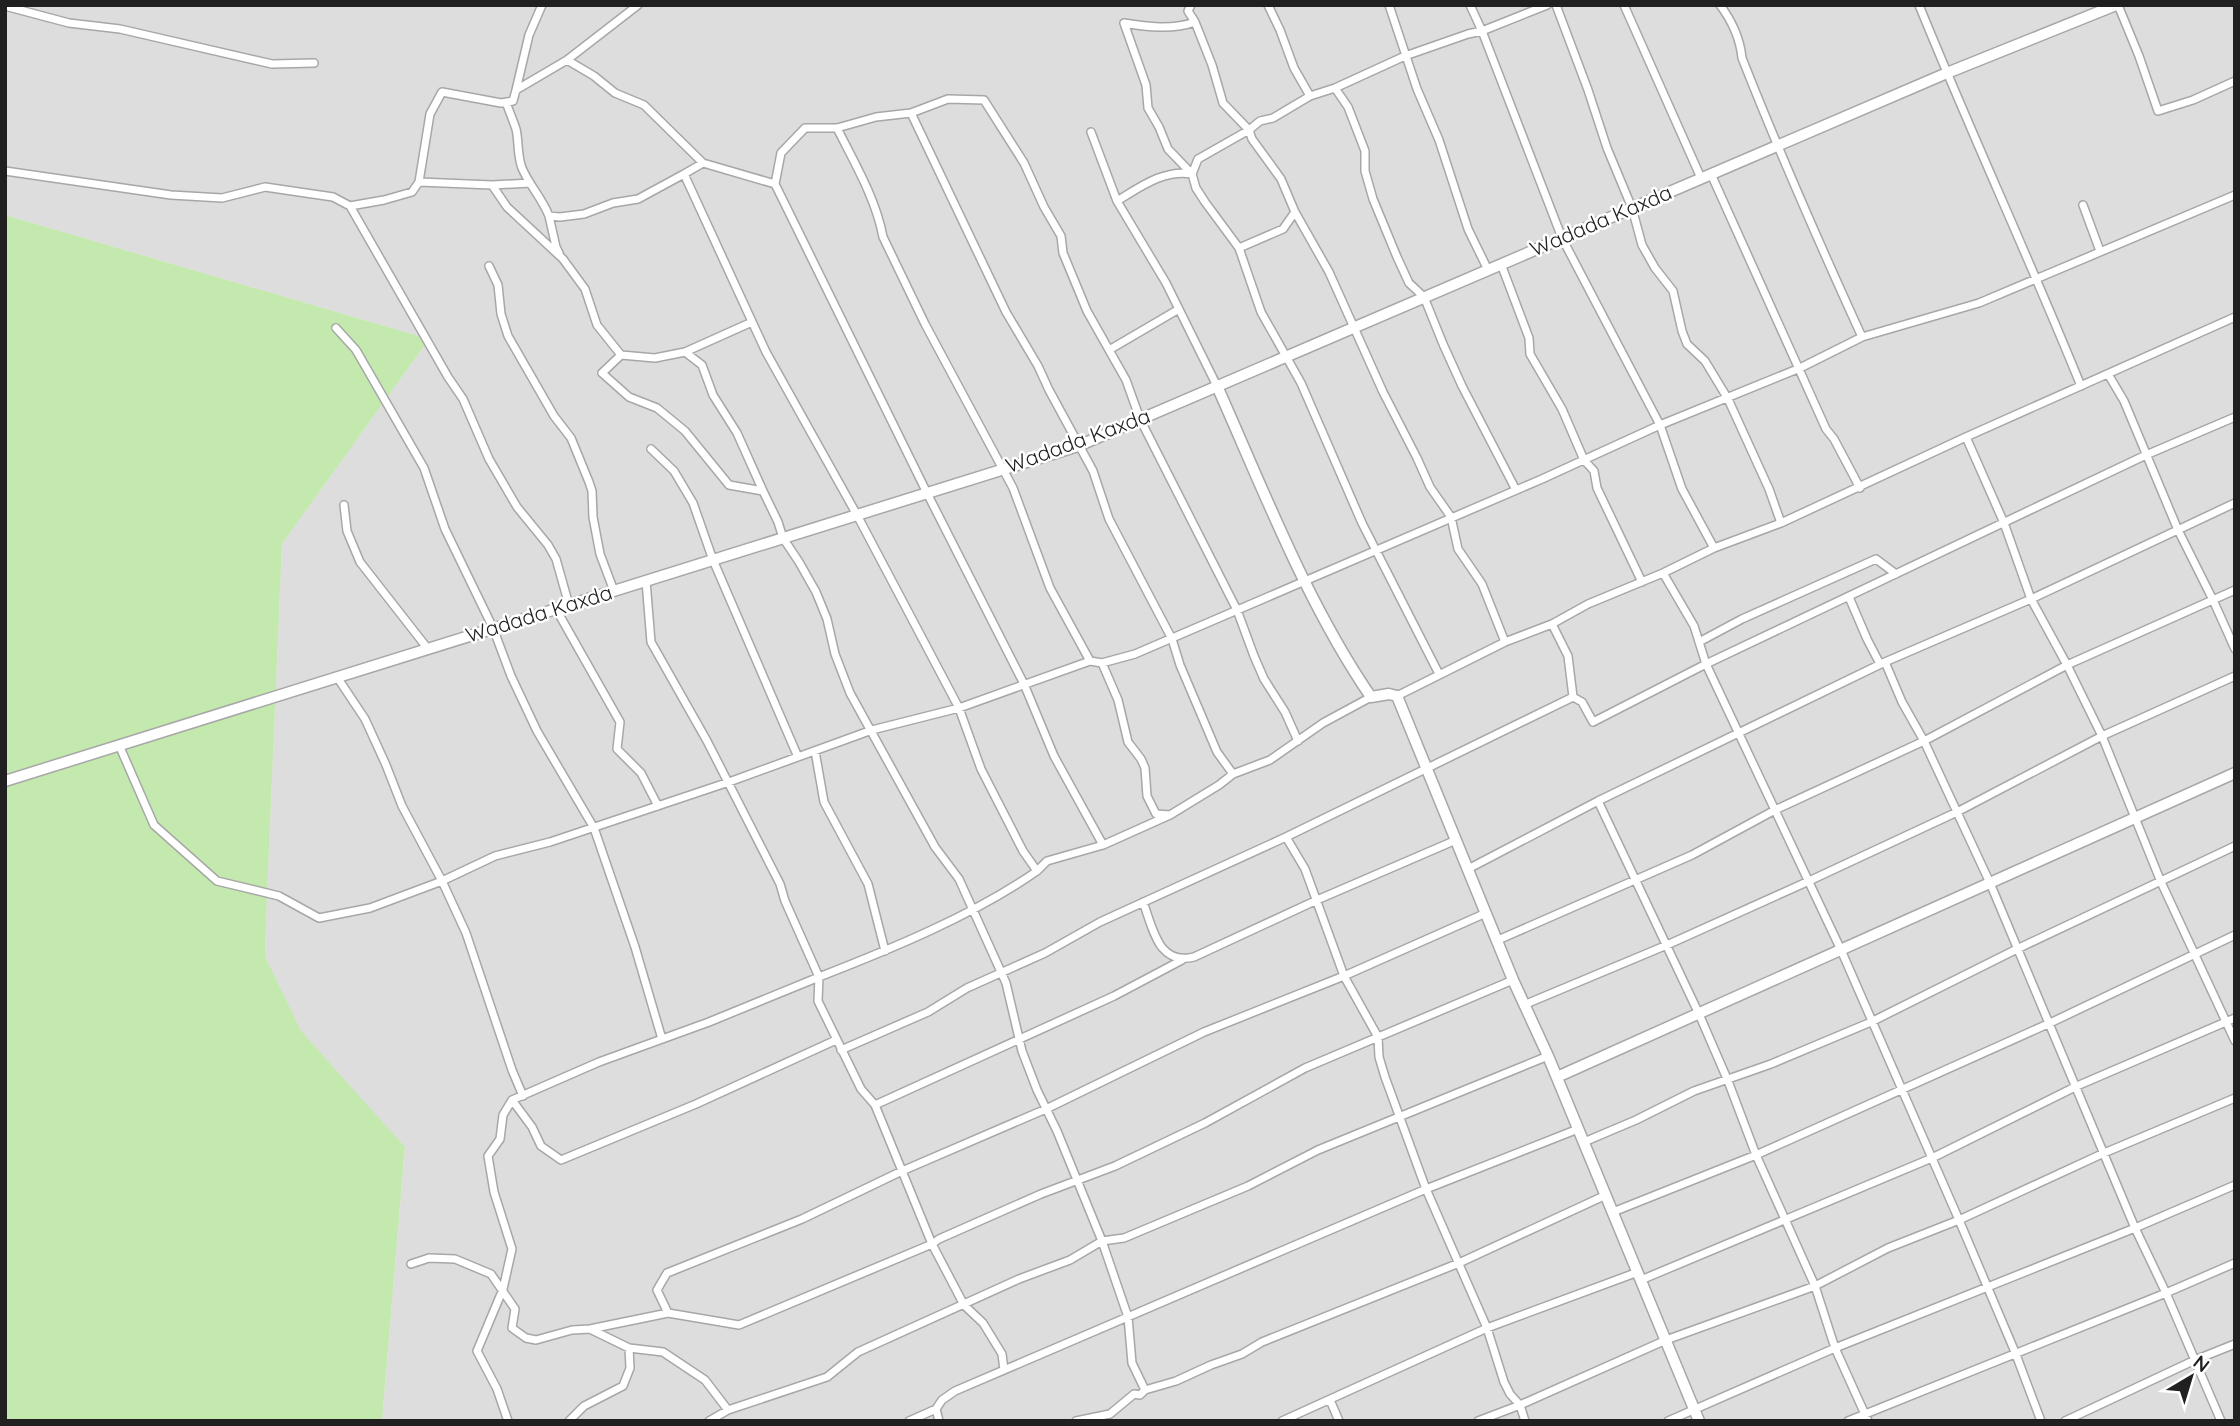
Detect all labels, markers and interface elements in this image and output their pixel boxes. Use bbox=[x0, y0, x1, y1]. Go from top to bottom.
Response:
street label: Wadada Kaxda bbox=[1526, 178, 1676, 262]
street label: Wadada Kaxda bbox=[1002, 402, 1153, 478]
street label: Wadada Kaxda bbox=[462, 578, 615, 648]
north arrow bbox=[2156, 1342, 2226, 1412]
text: N bbox=[2189, 1350, 2214, 1377]

